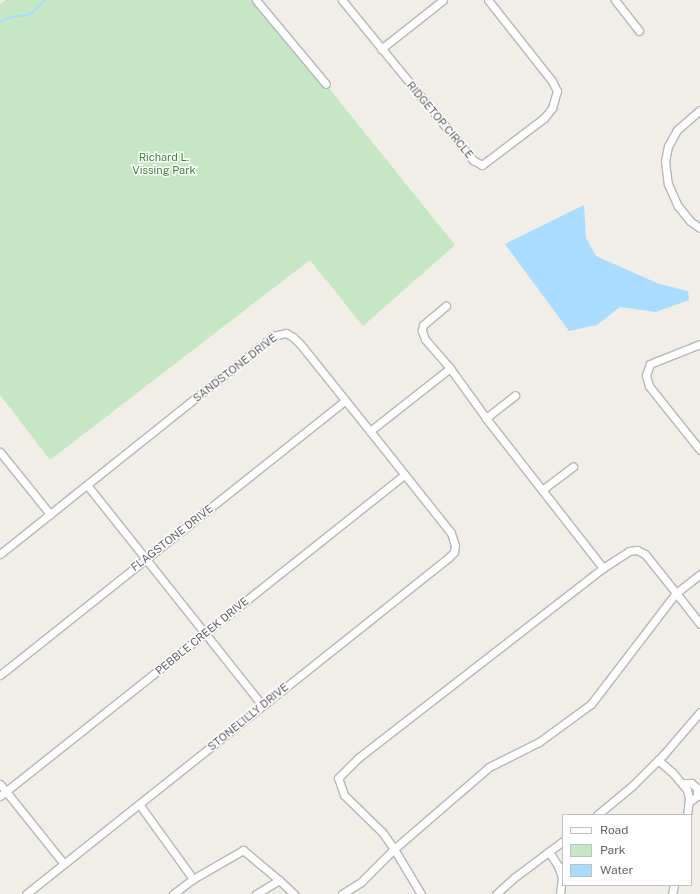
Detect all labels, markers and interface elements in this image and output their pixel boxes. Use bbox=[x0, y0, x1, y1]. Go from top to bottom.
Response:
street label: RIDGETOP CIRCLE bbox=[404, 79, 476, 161]
park label: Richard L. Vissing Park bbox=[132, 151, 196, 177]
street label: SANDSTONE DRIVE bbox=[190, 331, 280, 405]
street label: FLAGSTONE DRIVE bbox=[128, 502, 216, 574]
street label: PEBBLE CREEK DRIVE bbox=[153, 594, 251, 678]
street label: STONELILLY DRIVE bbox=[205, 680, 291, 754]
legend bbox=[562, 814, 692, 886]
text: Road bbox=[600, 823, 628, 837]
text: Park bbox=[600, 843, 626, 857]
text: Water bbox=[600, 863, 633, 877]

